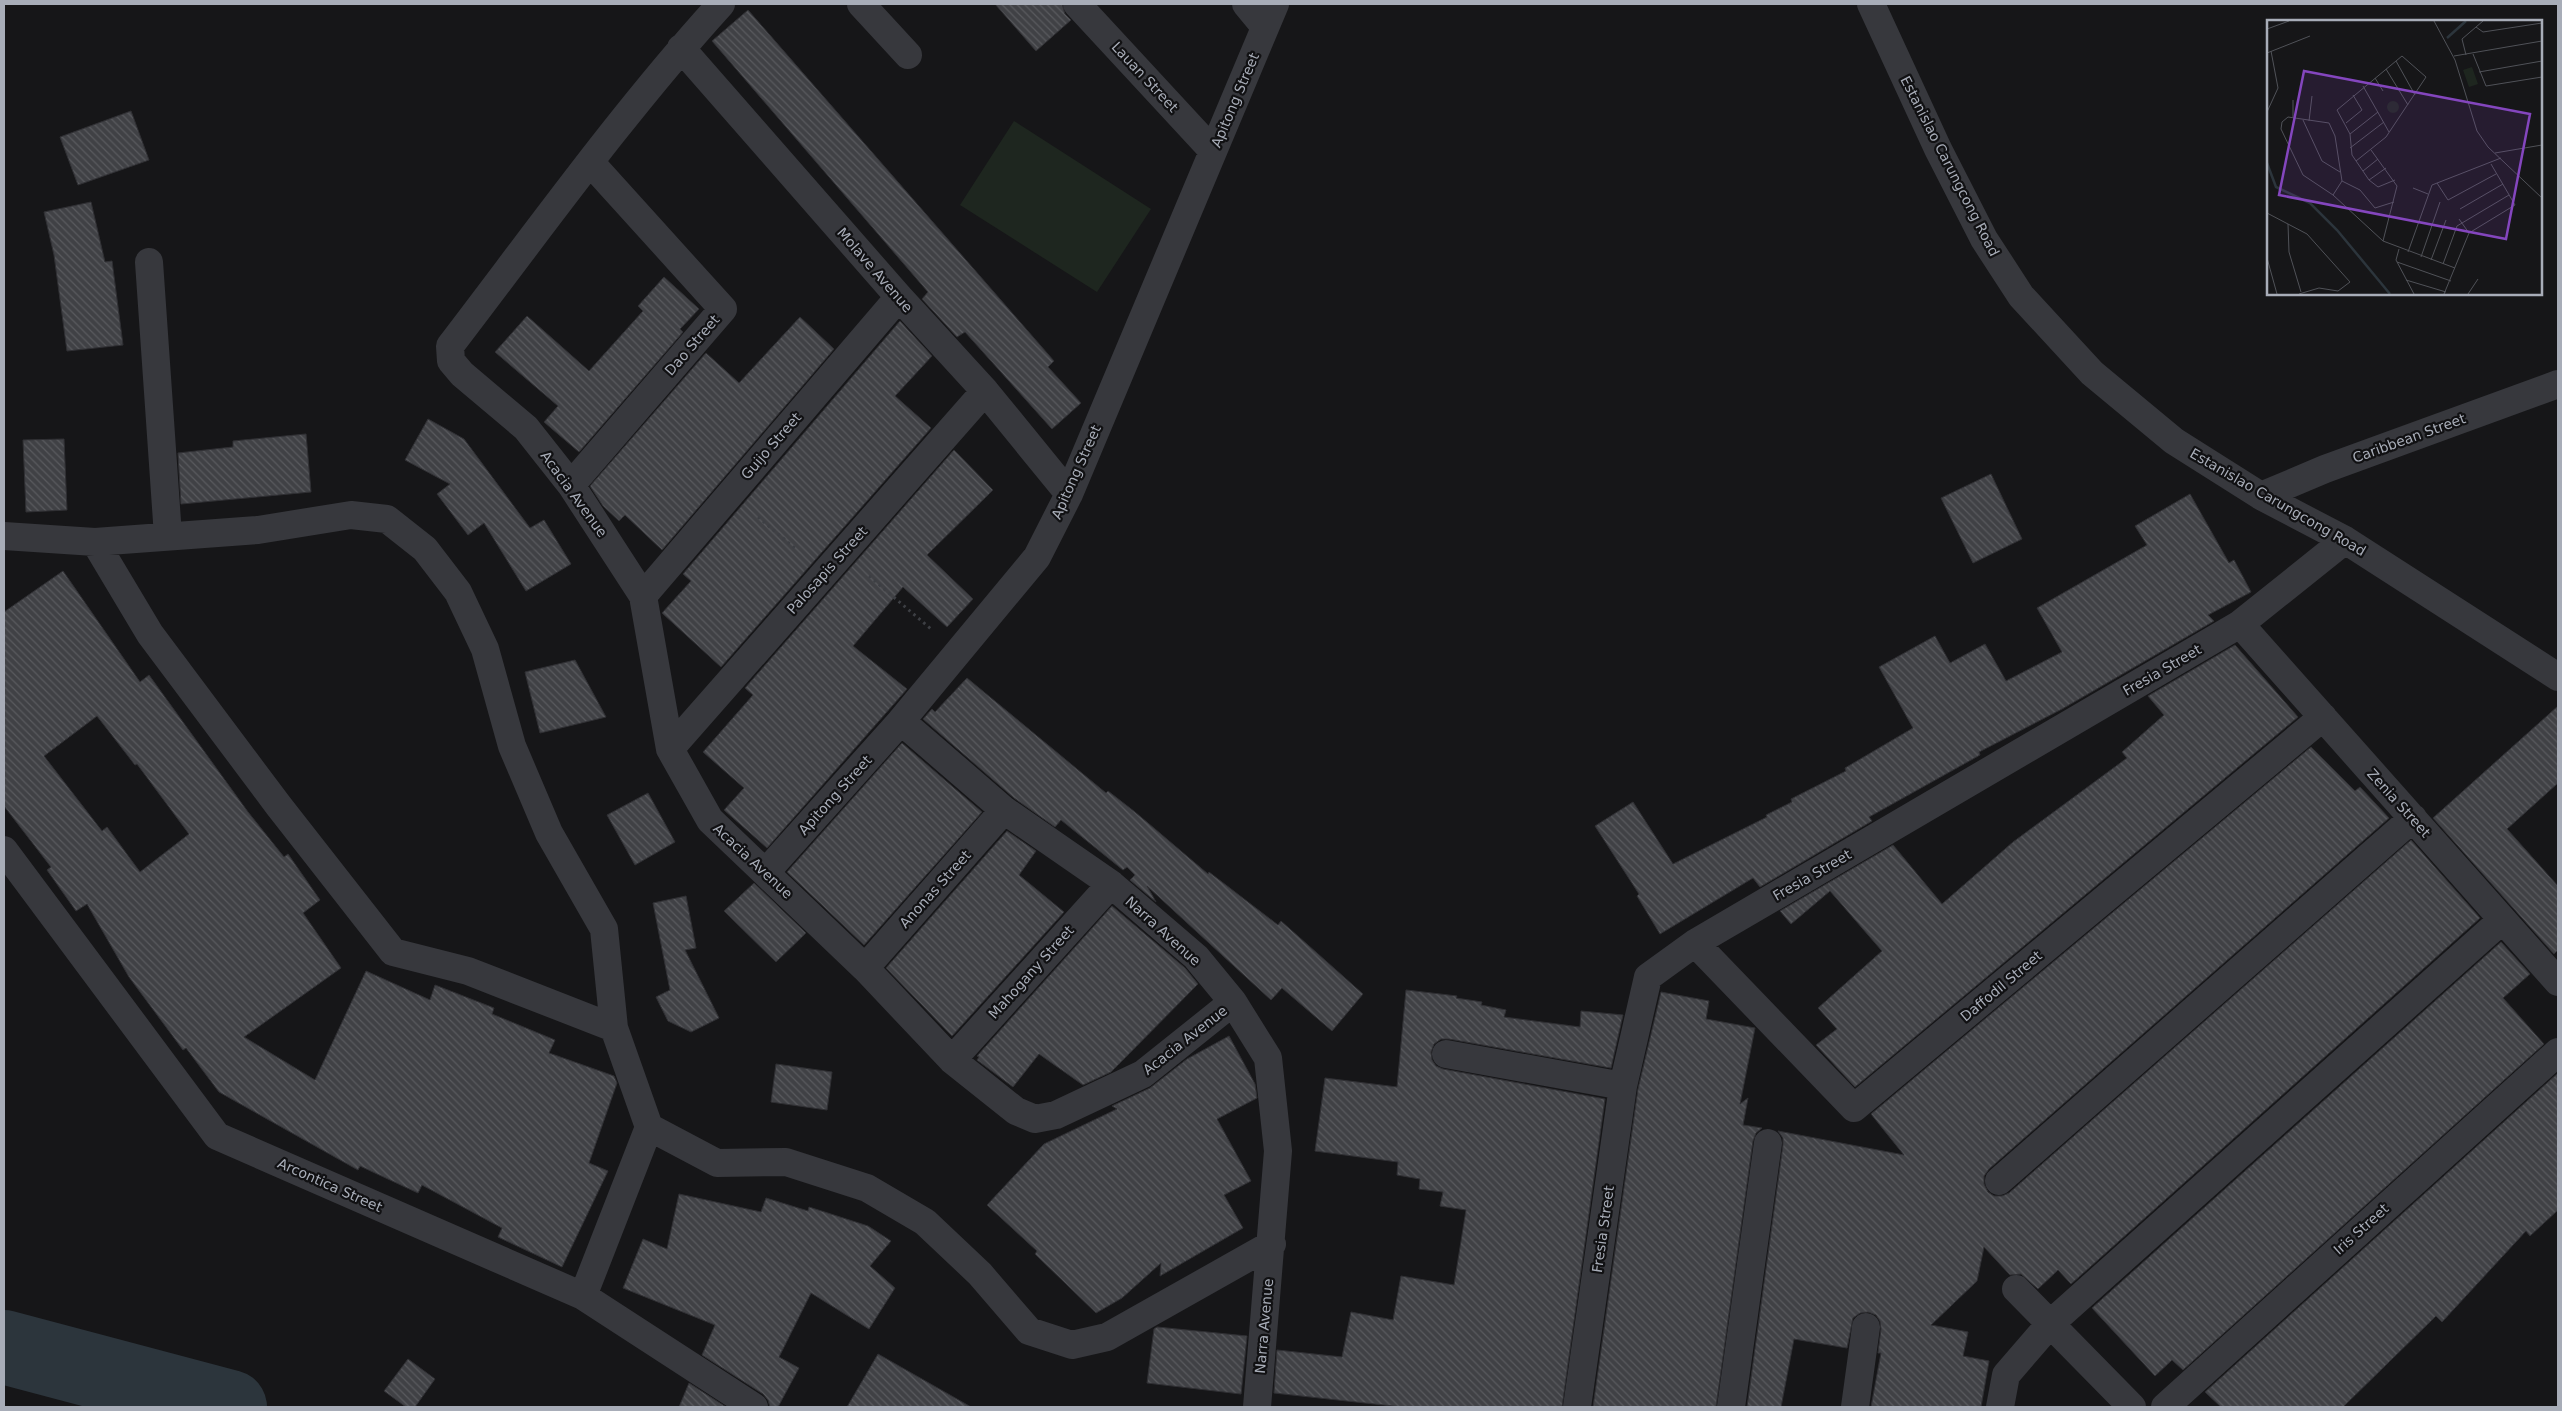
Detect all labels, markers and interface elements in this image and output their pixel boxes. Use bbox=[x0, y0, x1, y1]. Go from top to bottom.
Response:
inset map bbox=[2267, 20, 2542, 295]
street label: Lauan Street bbox=[1109, 39, 1182, 116]
street label: Apitong Street bbox=[1208, 50, 1262, 150]
street label: Estanislao Carungcong Road bbox=[1897, 73, 2003, 259]
street label: Molave Avenue bbox=[834, 225, 916, 315]
street label: Dao Street bbox=[661, 311, 723, 379]
street label: Guijo Street bbox=[738, 409, 805, 483]
street label: Caribbean Street bbox=[2350, 410, 2468, 466]
street label: Apitong Street bbox=[1048, 422, 1104, 521]
street label: Estanislao Carungcong Road bbox=[2187, 445, 2369, 559]
street label: Acacia Avenue bbox=[537, 448, 611, 540]
street label: Palosapis Street bbox=[784, 523, 871, 617]
street label: Fresia Street bbox=[2120, 641, 2204, 699]
street label: Apitong Street bbox=[795, 752, 875, 838]
street label: Zenia Street bbox=[2364, 765, 2434, 841]
street label: Acacia Avenue bbox=[710, 820, 796, 902]
street label: Fresia Street bbox=[1770, 846, 1854, 904]
street label: Anonas Street bbox=[896, 847, 974, 931]
street label: Narra Avenue bbox=[1122, 893, 1204, 969]
street label: Mahogany Street bbox=[985, 922, 1077, 1022]
street label: Daffodil Street bbox=[1957, 947, 2045, 1025]
street label: Acacia Avenue bbox=[1140, 1002, 1230, 1078]
street label: Arcontica Street bbox=[275, 1155, 385, 1215]
street label: Fresia Street bbox=[1589, 1184, 1617, 1274]
street label: Iris Street bbox=[2330, 1200, 2392, 1258]
street label: Narra Avenue bbox=[1252, 1278, 1276, 1374]

